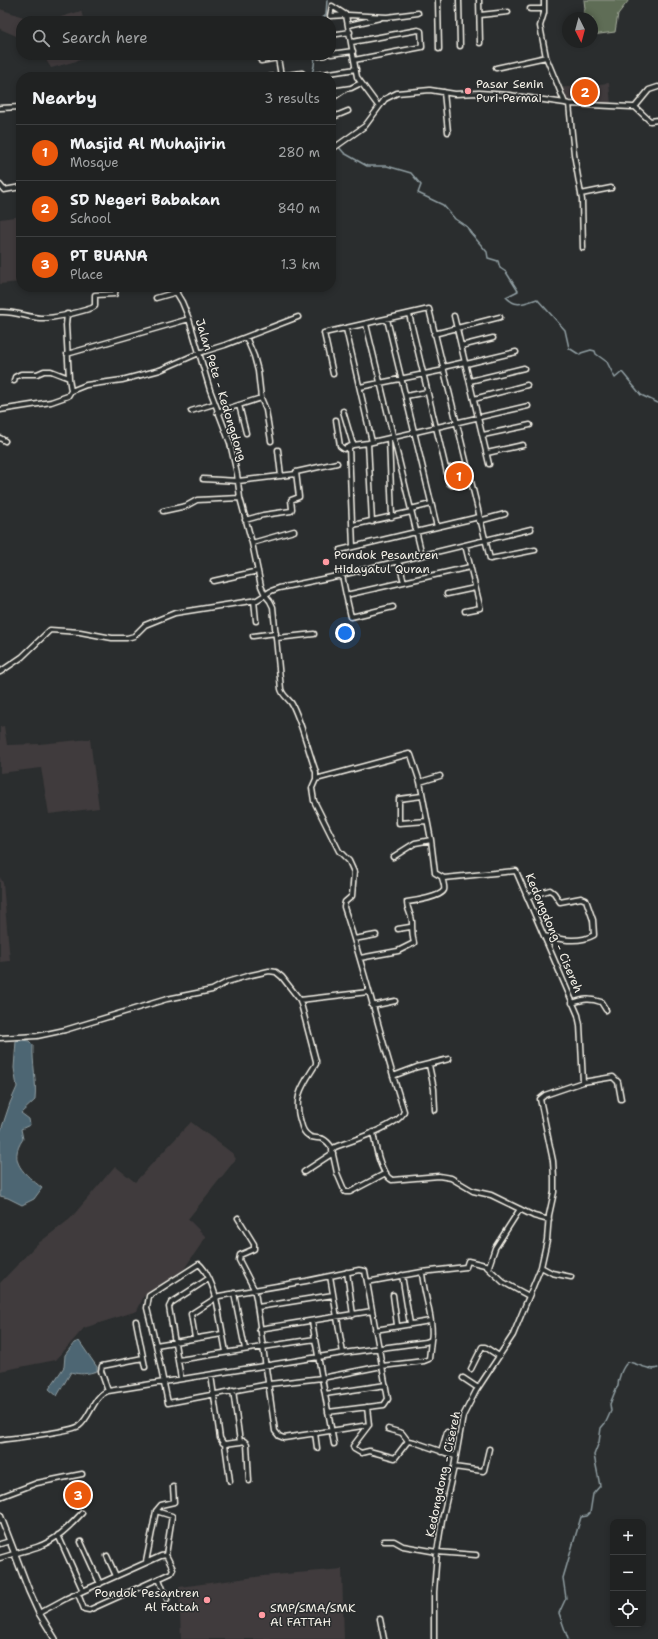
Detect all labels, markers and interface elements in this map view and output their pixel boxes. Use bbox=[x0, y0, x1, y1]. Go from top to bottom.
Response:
north arrow bbox=[562, 12, 598, 48]
search box bbox=[16, 16, 336, 60]
icon: search bbox=[30, 27, 52, 49]
text: Search here bbox=[62, 28, 148, 48]
place label: Pasar Senin Puri Permai bbox=[476, 76, 544, 106]
pin: 2 bbox=[572, 77, 598, 107]
marker: Pasar Senin Puri Permai bbox=[463, 86, 473, 96]
text: Nearby bbox=[32, 87, 97, 109]
text: 3 results bbox=[264, 90, 320, 107]
text: Masjid Al Muhajirin bbox=[70, 134, 226, 154]
text: 1 bbox=[42, 144, 48, 161]
text: 280 m bbox=[278, 144, 320, 161]
text: Mosque bbox=[70, 154, 119, 171]
text: SD Negeri Babakan bbox=[70, 190, 220, 210]
text: 2 bbox=[40, 200, 50, 217]
text: 840 m bbox=[278, 200, 320, 217]
text: School bbox=[70, 210, 111, 227]
text: PT BUANA bbox=[70, 246, 148, 266]
text: 3 bbox=[40, 256, 50, 273]
text: 1.3 km bbox=[281, 256, 320, 273]
text: Place bbox=[70, 266, 103, 283]
street label: Jalan Pete - Kedongdong bbox=[192, 317, 250, 463]
pin: 1 bbox=[446, 461, 472, 491]
place label: Pondok Pesantren Hidayatul Quran bbox=[334, 547, 438, 577]
marker: Pondok Pesantren Hidayatul Quran bbox=[321, 557, 331, 567]
your location bbox=[335, 623, 355, 643]
street label: Kedongdong - Cisereh bbox=[522, 871, 586, 995]
street label: Kedongdong - Cisereh bbox=[422, 1410, 464, 1538]
pin: 3 bbox=[65, 1480, 91, 1510]
map controls bbox=[610, 1519, 646, 1627]
button: + bbox=[610, 1519, 646, 1555]
button: − bbox=[610, 1555, 646, 1591]
place label: Pondok Pesantren Al Fattah bbox=[95, 1585, 199, 1615]
button: locate bbox=[610, 1591, 646, 1627]
marker: Pondok Pesantren Al Fattah bbox=[202, 1595, 212, 1605]
place label: SMP/SMA/SMK Al FATTAH bbox=[270, 1600, 356, 1630]
marker: SMP/SMA/SMK Al FATTAH bbox=[257, 1610, 267, 1620]

